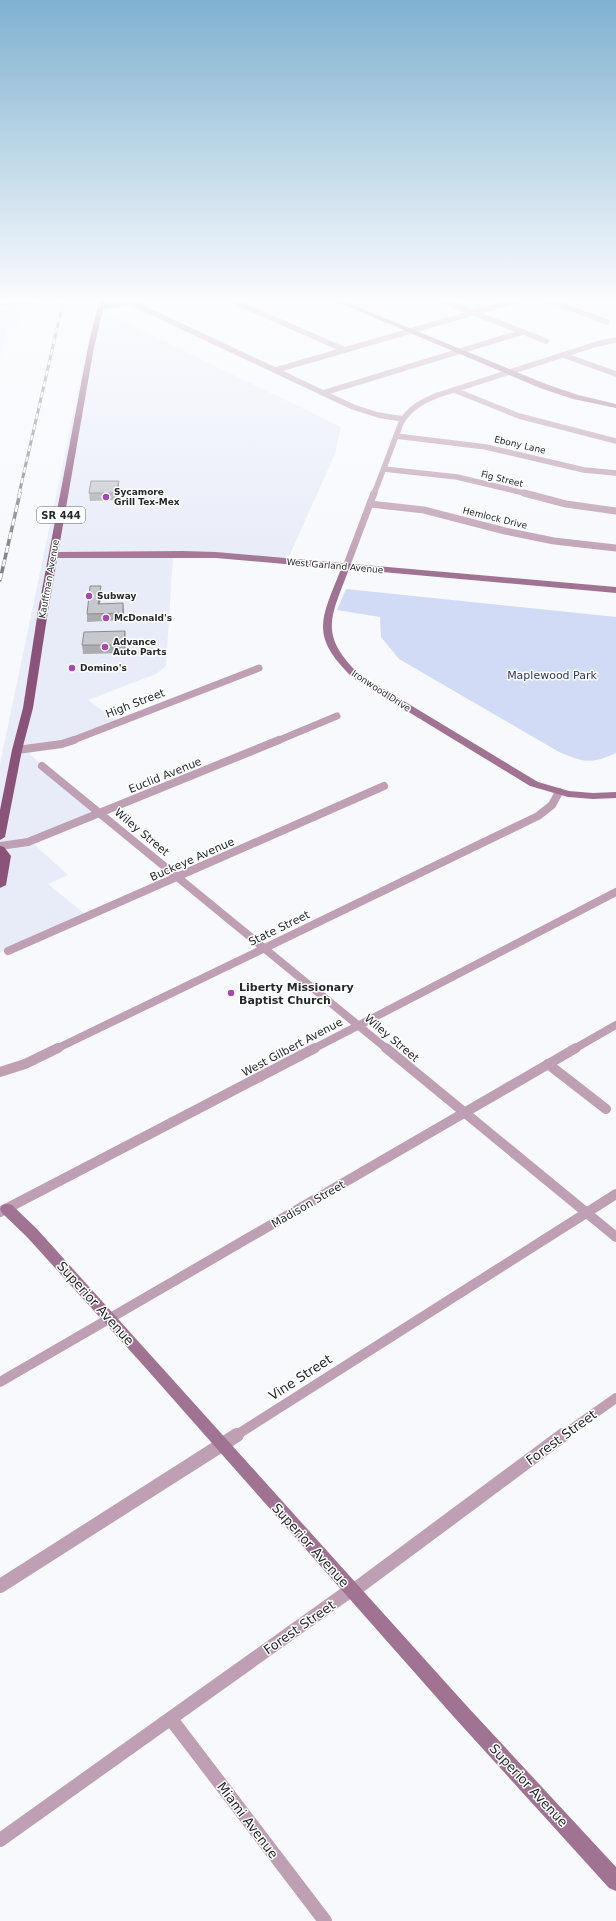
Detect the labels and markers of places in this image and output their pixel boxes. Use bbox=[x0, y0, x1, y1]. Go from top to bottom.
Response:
place label: Sycamore Grill Tex-Mex bbox=[114, 487, 180, 507]
marker: Sycamore Grill Tex-Mex bbox=[101, 492, 111, 502]
marker: Subway bbox=[84, 591, 94, 601]
place label: Subway bbox=[97, 591, 136, 601]
marker: McDonald's bbox=[101, 613, 111, 623]
place label: McDonald's bbox=[114, 613, 172, 623]
place label: Advance Auto Parts bbox=[113, 637, 167, 657]
marker: Advance Auto Parts bbox=[100, 642, 110, 652]
marker: Domino's bbox=[67, 663, 77, 673]
place label: Domino's bbox=[80, 663, 127, 673]
place label: Liberty Missionary Baptist Church bbox=[239, 981, 354, 1007]
marker: Liberty Missionary Baptist Church bbox=[226, 988, 236, 998]

